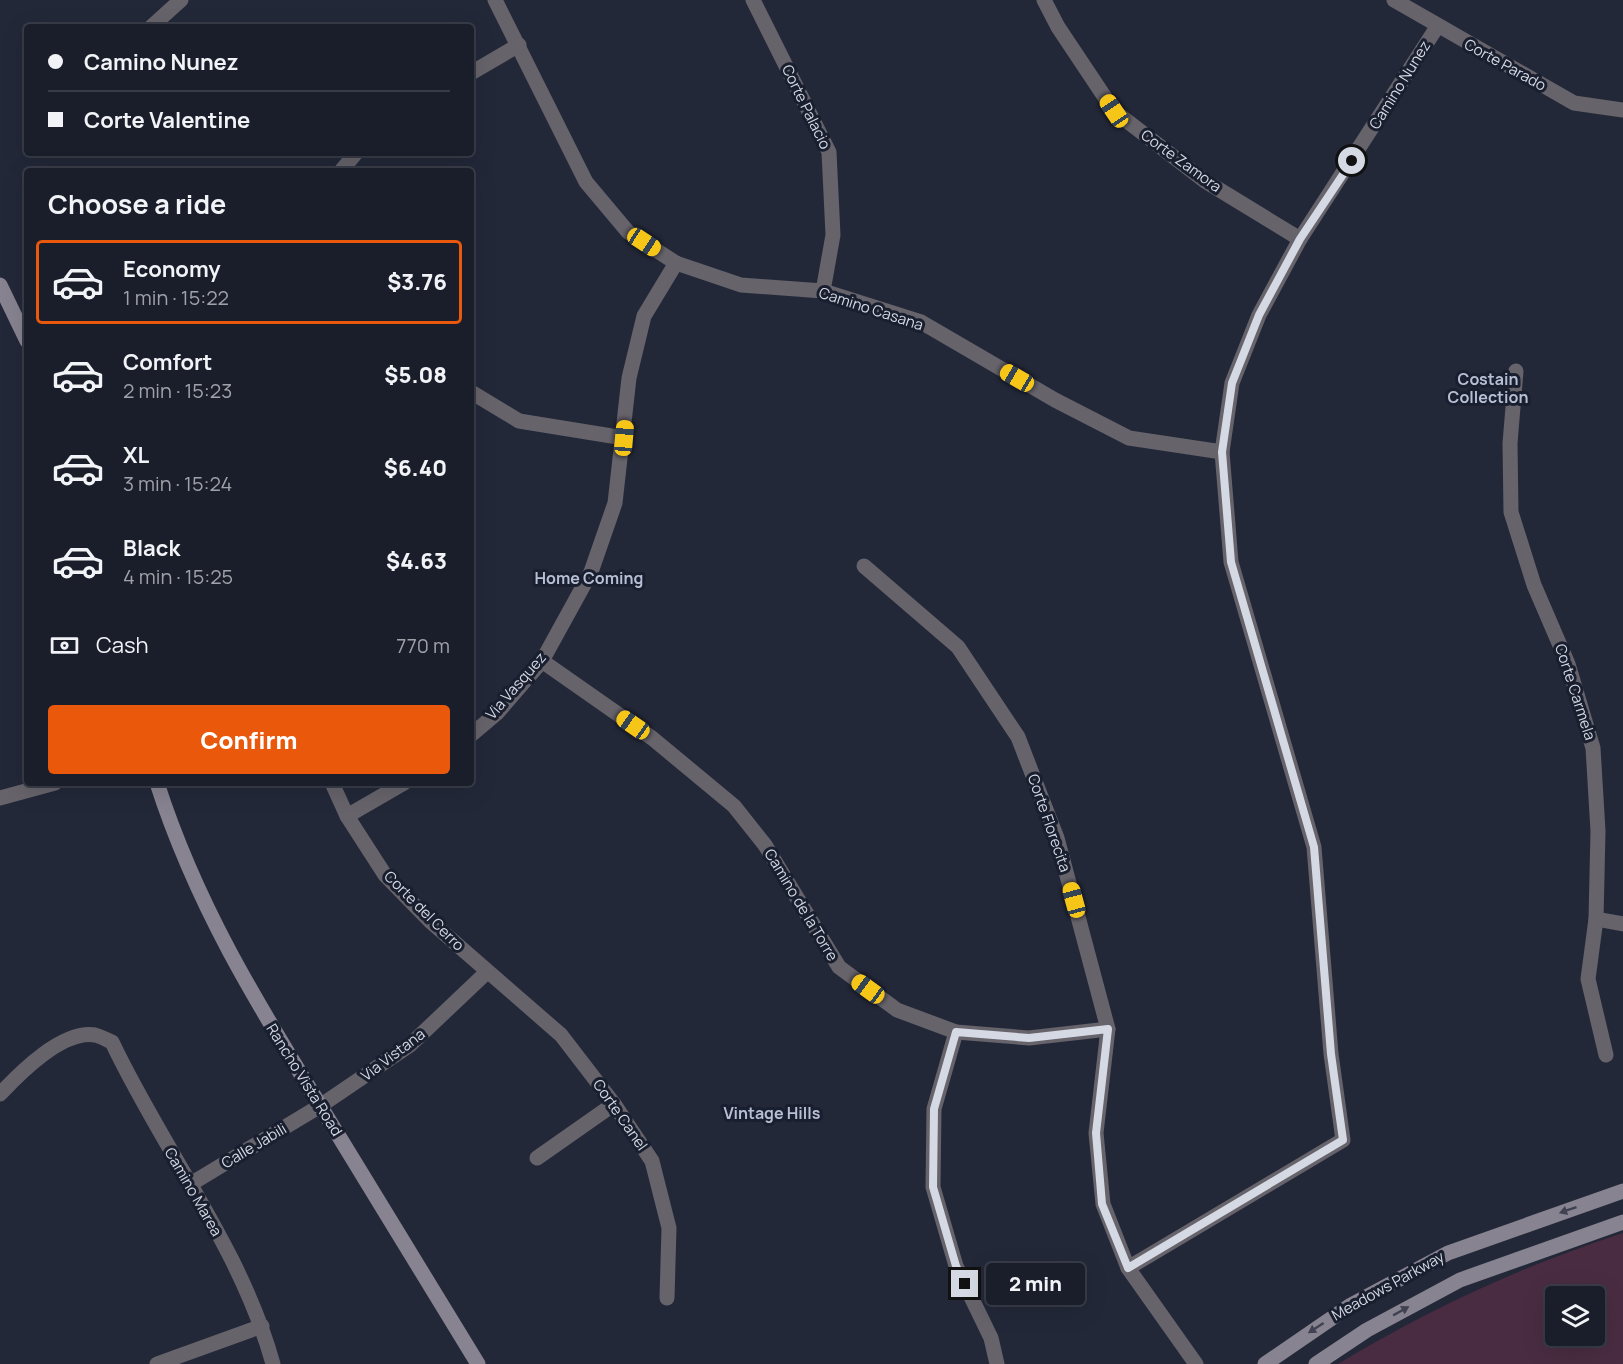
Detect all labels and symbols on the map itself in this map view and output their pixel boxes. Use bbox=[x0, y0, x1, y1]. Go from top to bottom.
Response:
street label: Corte Parado bbox=[1460, 33, 1550, 96]
street label: Camino Nunez bbox=[1364, 36, 1435, 133]
street label: Corte Palacio bbox=[777, 61, 836, 153]
car bbox=[1096, 91, 1132, 131]
street label: Corte Zamora bbox=[1137, 124, 1226, 197]
route start bbox=[1338, 147, 1365, 174]
car bbox=[624, 225, 664, 259]
street label: Camino Casana bbox=[816, 282, 926, 335]
car bbox=[997, 361, 1037, 395]
district label: Costain Collection bbox=[1448, 368, 1528, 408]
car bbox=[613, 419, 635, 457]
district label: Home Coming bbox=[535, 567, 643, 589]
street label: Corte Carmela bbox=[1550, 641, 1601, 743]
street label: Via Vasquez bbox=[481, 648, 551, 724]
car bbox=[613, 707, 653, 743]
street label: Corte Florecita bbox=[1023, 771, 1076, 875]
street label: Camino de la Torre bbox=[760, 845, 843, 965]
street label: Corte del Cerro bbox=[380, 866, 469, 956]
car bbox=[1061, 880, 1087, 920]
car bbox=[848, 971, 888, 1007]
street label: Rancho Vista Road bbox=[261, 1020, 347, 1140]
street label: Via Vistana bbox=[356, 1024, 429, 1086]
street label: Corte Canel bbox=[588, 1075, 653, 1155]
district label: Vintage Hills bbox=[724, 1102, 821, 1124]
street label: Calle Jabili bbox=[217, 1118, 290, 1173]
street label: Camino Marea bbox=[160, 1144, 227, 1240]
one-way arrow bbox=[1559, 1206, 1577, 1216]
street label: Meadows Parkway bbox=[1328, 1246, 1448, 1325]
callout: 2 min bbox=[986, 1263, 1085, 1305]
route end bbox=[951, 1270, 978, 1297]
one-way arrow bbox=[1393, 1306, 1410, 1316]
one-way arrow bbox=[1308, 1322, 1324, 1333]

